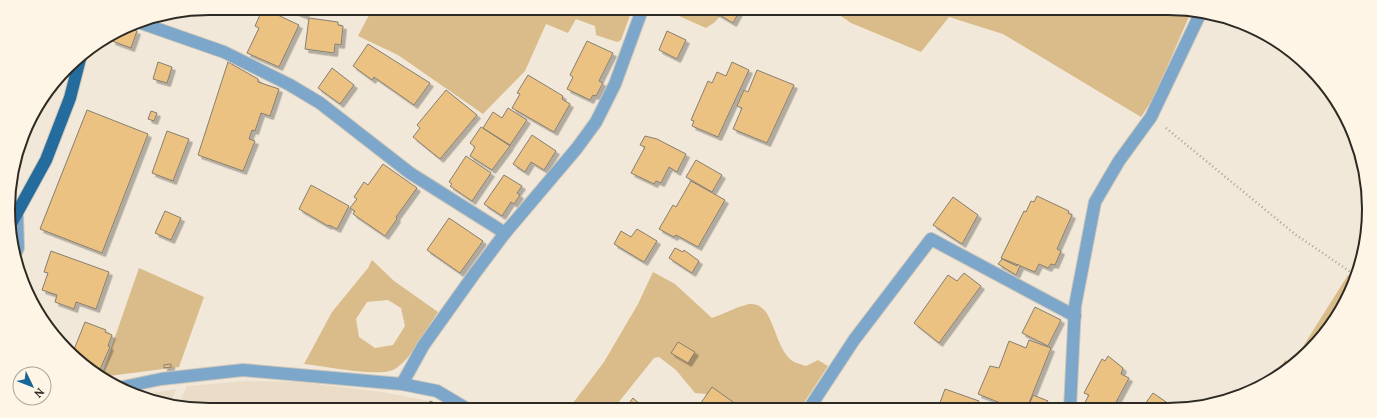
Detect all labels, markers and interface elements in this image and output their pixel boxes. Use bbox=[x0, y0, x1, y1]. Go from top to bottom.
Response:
north arrow bbox=[12, 366, 52, 406]
text: N bbox=[31, 385, 47, 401]

